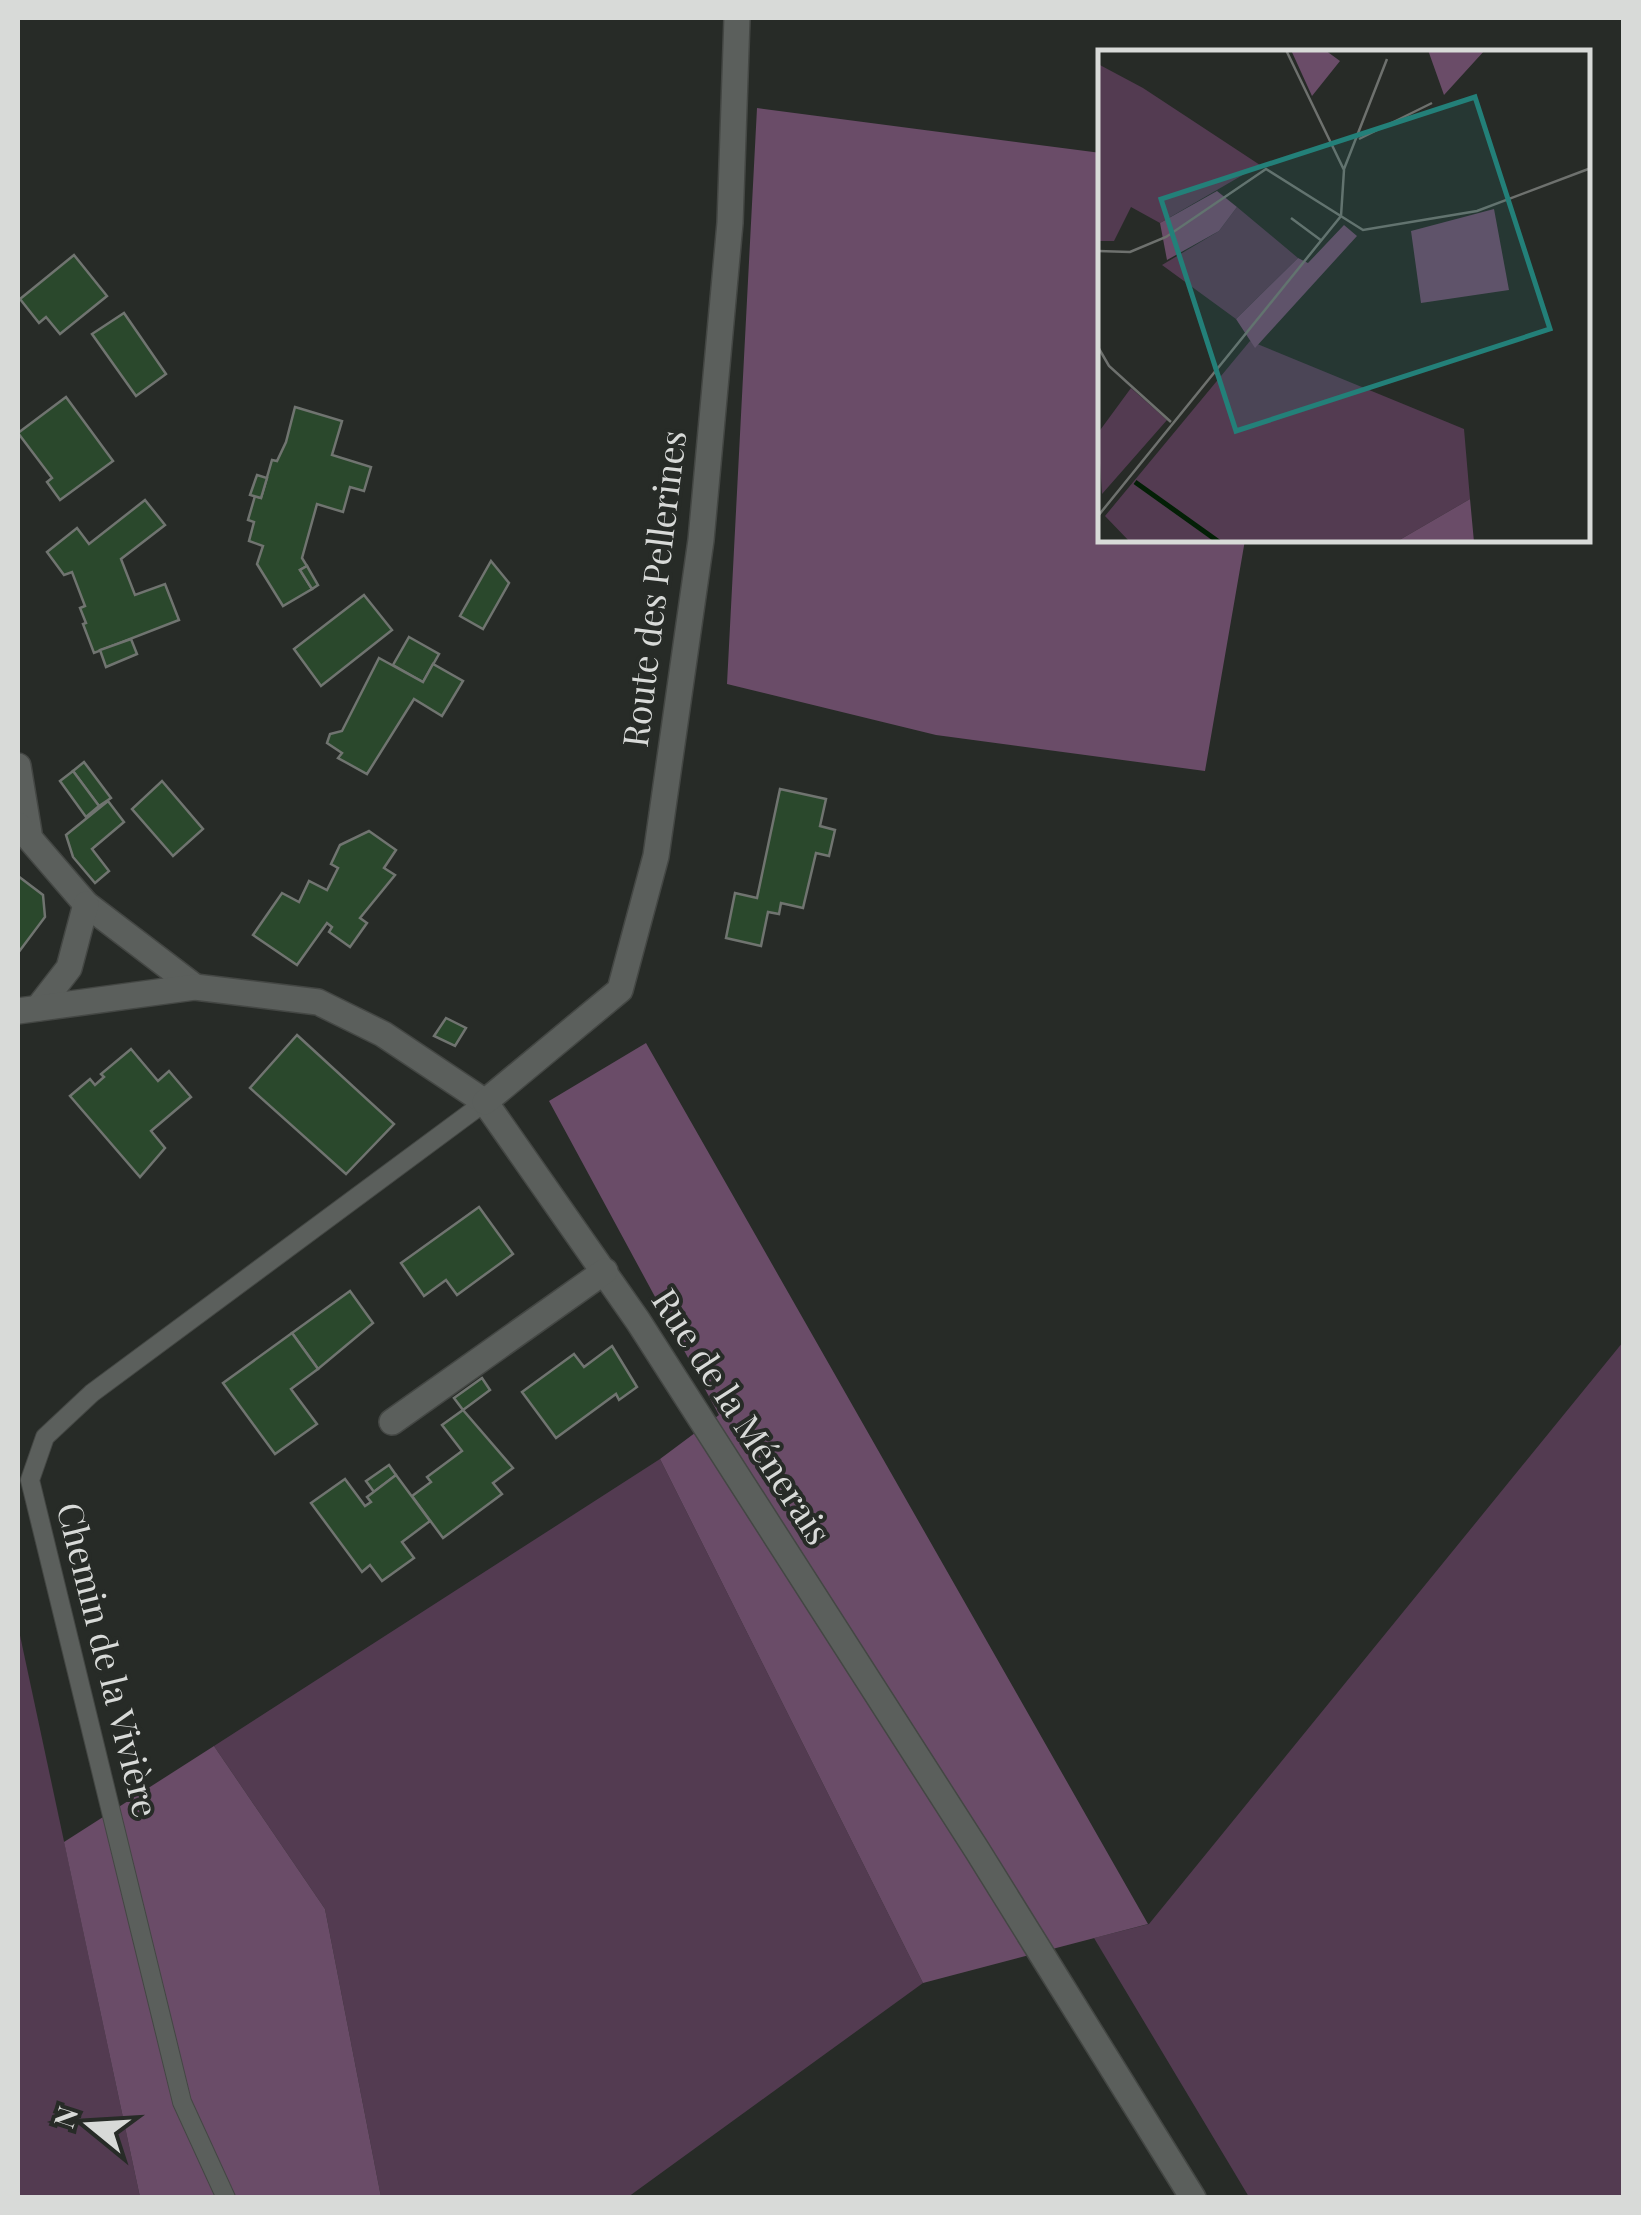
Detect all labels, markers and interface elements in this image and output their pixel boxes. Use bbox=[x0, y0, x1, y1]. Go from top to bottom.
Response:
inset map bbox=[1098, 50, 1591, 542]
street label: Route des Pellerines bbox=[610, 428, 695, 750]
street label: Rue de la Ménerais bbox=[643, 1279, 843, 1553]
street label: Chemin de la Vivière bbox=[48, 1497, 171, 1822]
north arrow bbox=[40, 2075, 140, 2175]
text: N bbox=[44, 2101, 86, 2132]

